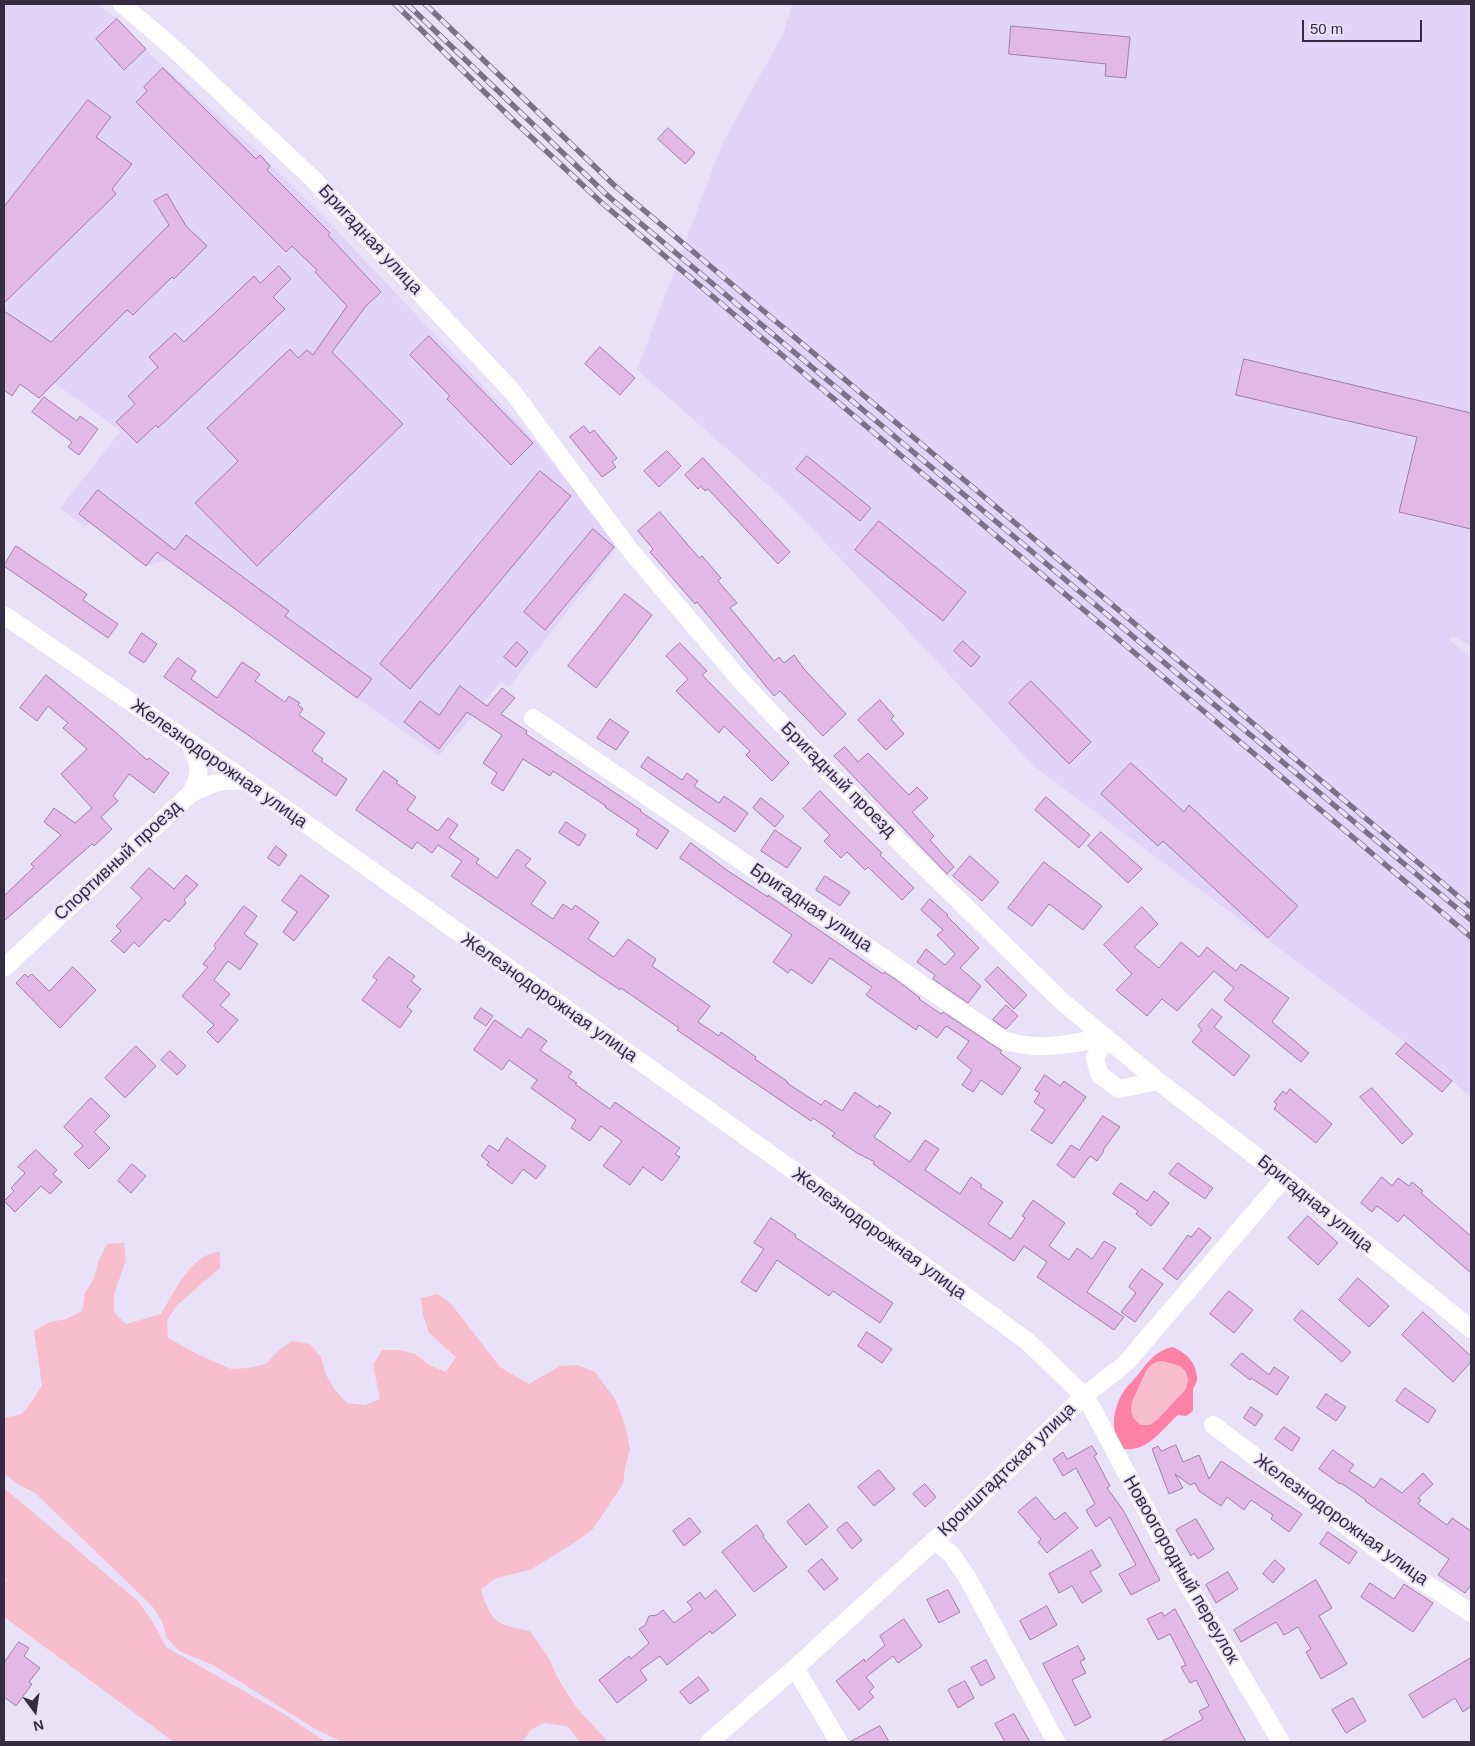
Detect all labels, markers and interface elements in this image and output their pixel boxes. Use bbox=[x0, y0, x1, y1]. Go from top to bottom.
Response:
scale bar bbox=[1305, 10, 1425, 42]
text: 50 m bbox=[1310, 20, 1343, 37]
street label: Бригадная улица bbox=[313, 180, 427, 300]
street label: Железнодорожная улица bbox=[127, 695, 311, 833]
street label: Бригадный проезд bbox=[776, 718, 900, 842]
street label: Спортивный проезд bbox=[50, 797, 186, 925]
street label: Бригадная улица bbox=[746, 859, 876, 957]
street label: Железнодорожная улица bbox=[457, 929, 641, 1067]
street label: Бригадная улица bbox=[1253, 1151, 1377, 1257]
street label: Железнодорожная улица bbox=[788, 1163, 970, 1305]
street label: Кронштадтская улица bbox=[934, 1399, 1080, 1541]
street label: Железнодорожная улица bbox=[1250, 1449, 1432, 1591]
street label: Новоогородный переулок bbox=[1118, 1472, 1244, 1668]
north arrow bbox=[10, 1686, 60, 1736]
text: N bbox=[32, 1717, 45, 1735]

